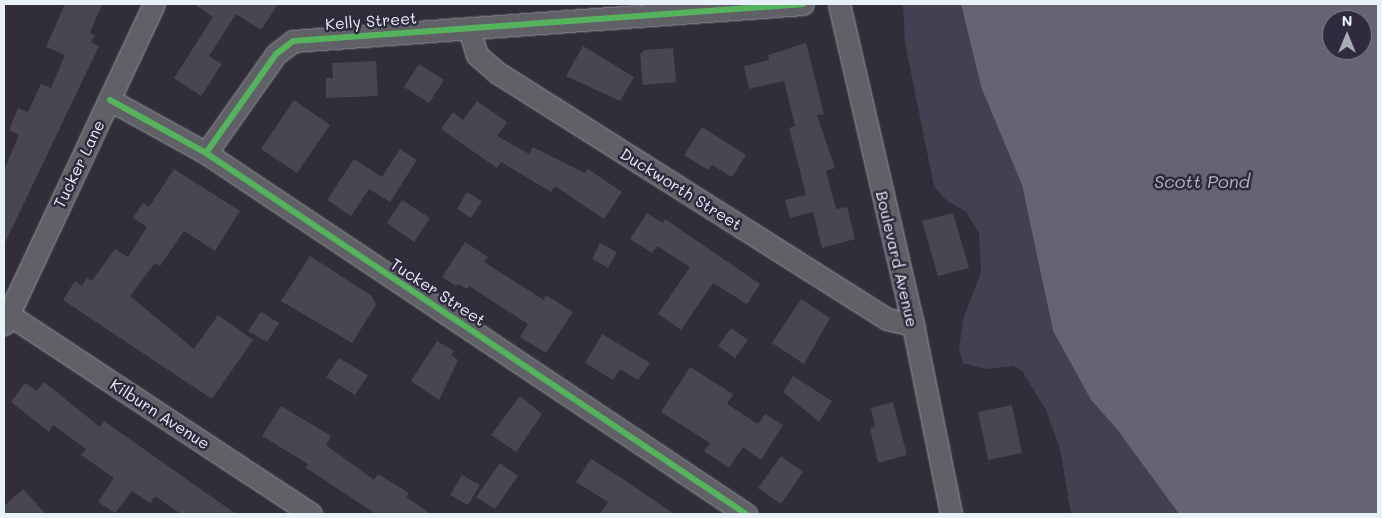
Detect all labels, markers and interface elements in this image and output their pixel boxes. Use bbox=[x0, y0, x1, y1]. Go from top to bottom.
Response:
street label: Kelly Street bbox=[324, 8, 418, 34]
north arrow bbox=[1322, 10, 1372, 60]
text: N bbox=[1342, 11, 1352, 30]
street label: Tucker Lane bbox=[49, 117, 109, 211]
street label: Duckworth Street bbox=[617, 144, 745, 234]
water label: Scott Pond bbox=[1154, 170, 1250, 192]
street label: Boulevard Avenue bbox=[872, 189, 922, 329]
street label: Tucker Street bbox=[387, 254, 489, 330]
street label: Kilburn Avenue bbox=[107, 375, 213, 453]

